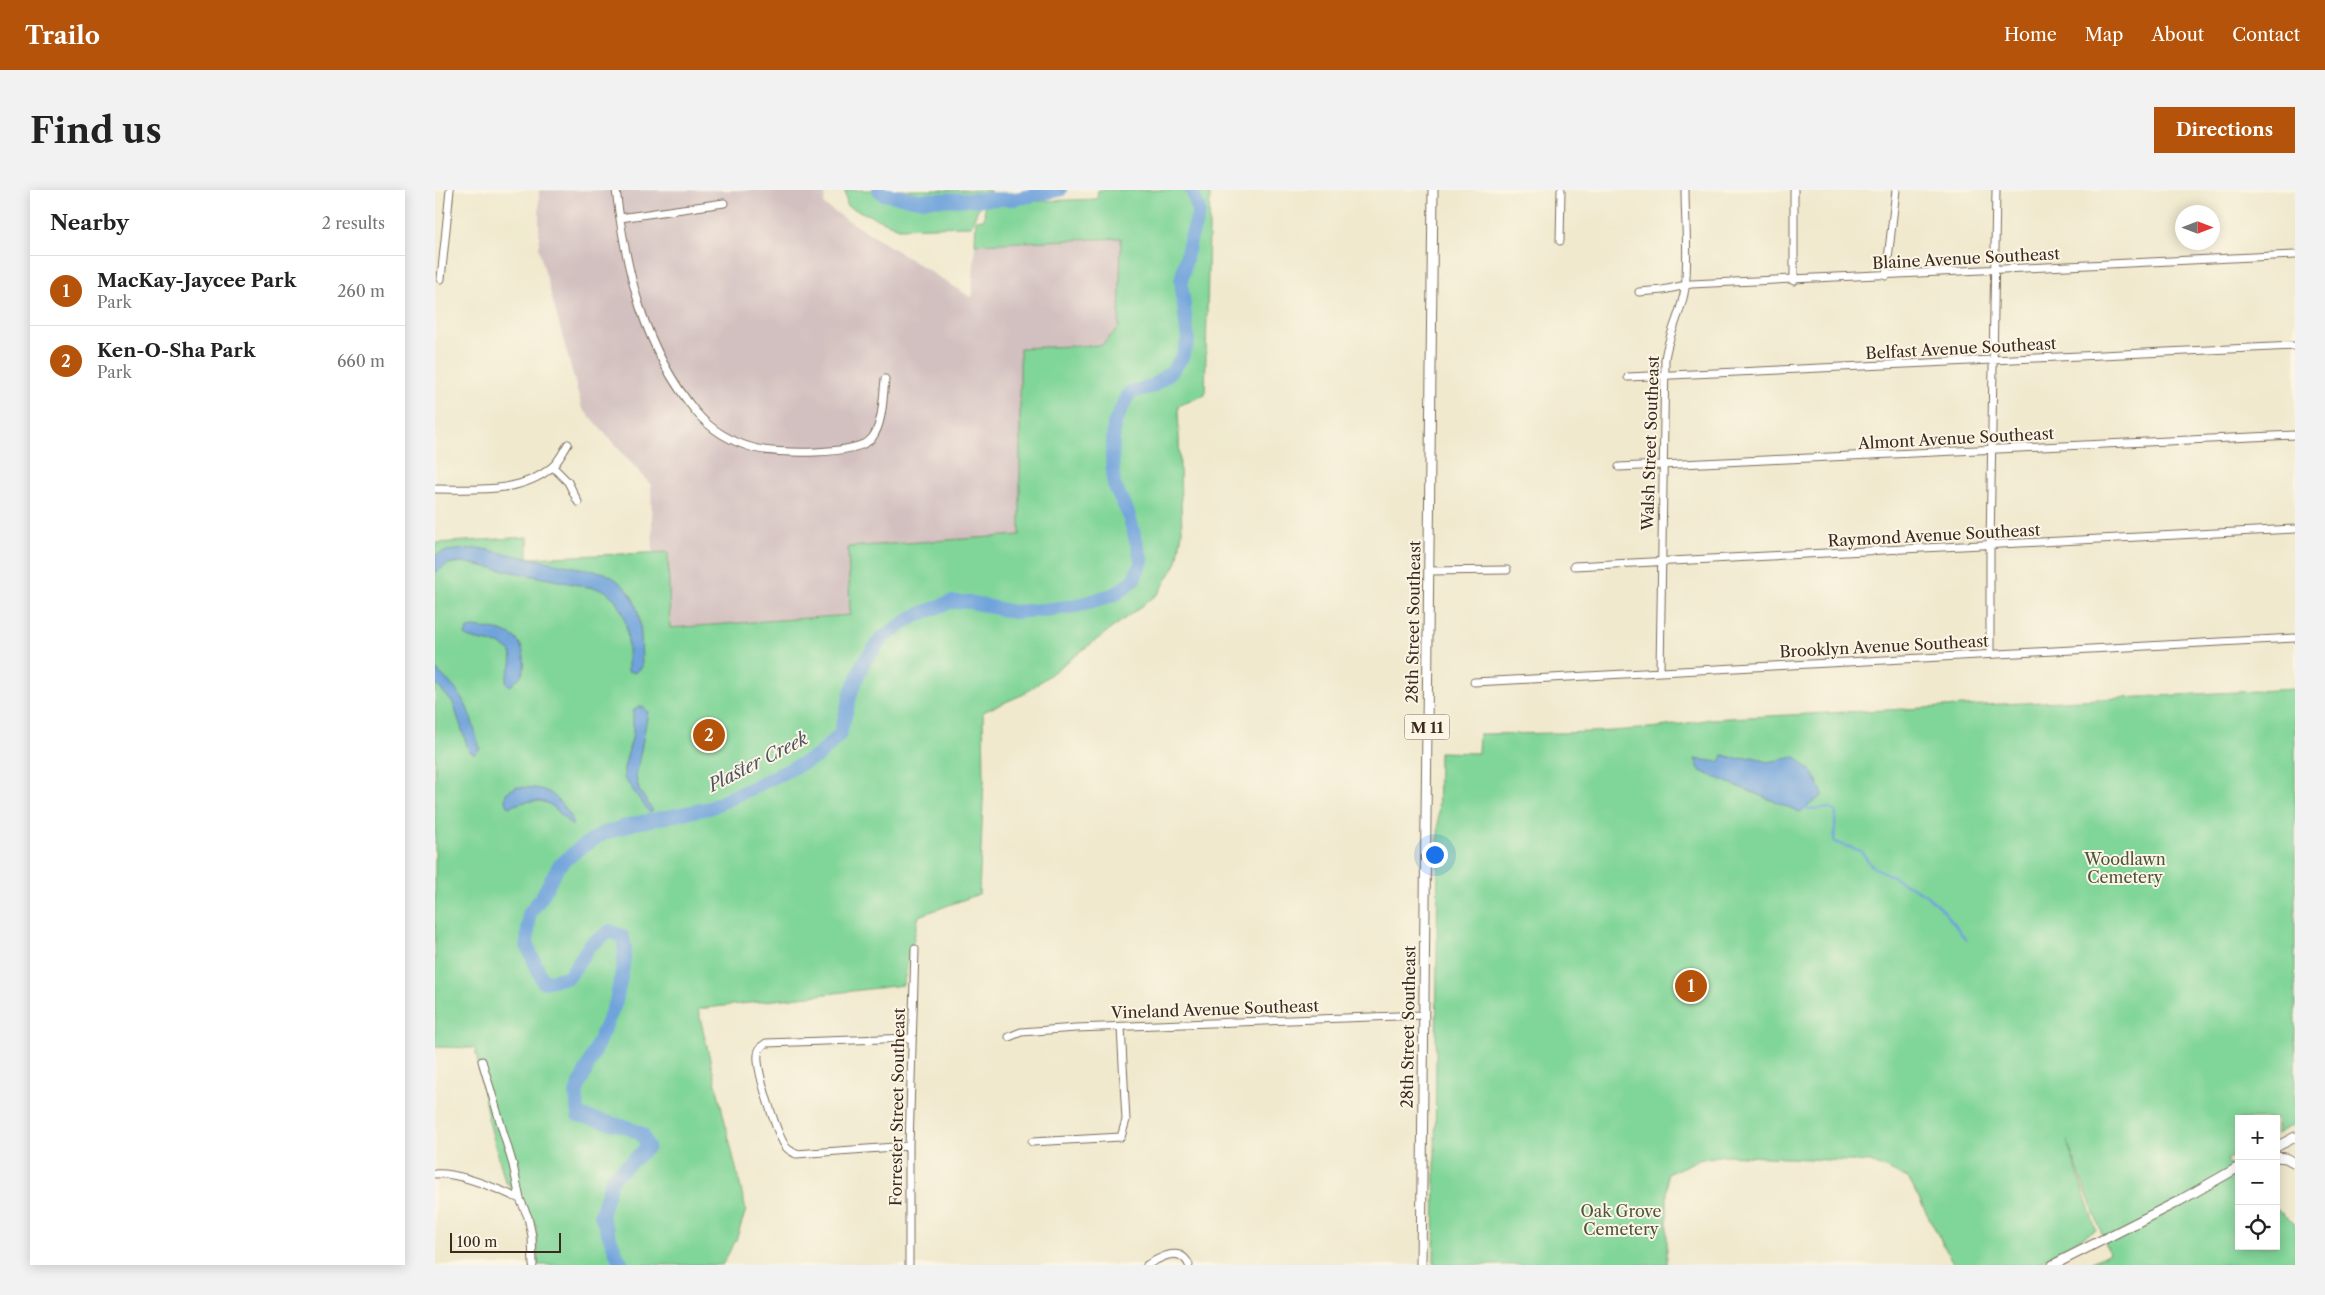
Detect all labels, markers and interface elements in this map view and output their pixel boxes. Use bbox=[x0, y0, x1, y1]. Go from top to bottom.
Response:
text: Trailo bbox=[25, 21, 100, 50]
text: Home bbox=[2004, 24, 2057, 46]
text: Map bbox=[2085, 24, 2123, 46]
text: About bbox=[2151, 24, 2204, 46]
text: Contact bbox=[2232, 24, 2300, 46]
button: Directions bbox=[2154, 107, 2295, 153]
text: Find us bbox=[30, 109, 162, 152]
north arrow bbox=[2175, 205, 2220, 250]
text: Nearby bbox=[50, 210, 129, 235]
text: 2 results bbox=[322, 213, 385, 233]
street label: Blaine Avenue Southeast bbox=[1872, 243, 2061, 273]
text: MacKay-Jaycee Park bbox=[97, 269, 296, 292]
text: 1 bbox=[62, 281, 70, 301]
text: 260 m bbox=[337, 281, 385, 301]
text: Park bbox=[97, 292, 132, 312]
street label: Belfast Avenue Southeast bbox=[1865, 333, 2057, 363]
text: Ken-O-Sha Park bbox=[97, 339, 255, 362]
text: 2 bbox=[61, 351, 71, 371]
text: 660 m bbox=[337, 351, 385, 371]
street label: Walsh Street Southeast bbox=[1637, 355, 1663, 532]
text: Park bbox=[97, 362, 132, 382]
street label: Almont Avenue Southeast bbox=[1856, 423, 2055, 453]
street label: Raymond Avenue Southeast bbox=[1827, 519, 2041, 551]
street label: 28th Street Southeast bbox=[1402, 540, 1424, 704]
street label: Brooklyn Avenue Southeast bbox=[1779, 631, 1990, 661]
road number: M 11 bbox=[1405, 714, 1449, 740]
pin: 2 bbox=[693, 716, 725, 754]
water label: Plaster Creek bbox=[703, 727, 812, 797]
your location bbox=[1422, 842, 1448, 868]
park label: Woodlawn Cemetery bbox=[2083, 849, 2166, 887]
street label: 28th Street Southeast bbox=[1397, 945, 1419, 1109]
pin: 1 bbox=[1675, 967, 1707, 1005]
street label: Vineland Avenue Southeast bbox=[1110, 995, 1320, 1023]
street label: Forrester Street Southeast bbox=[885, 1007, 909, 1206]
map controls bbox=[2235, 1115, 2280, 1250]
button: + bbox=[2235, 1115, 2280, 1160]
button: − bbox=[2235, 1160, 2280, 1205]
park label: Oak Grove Cemetery bbox=[1581, 1201, 1661, 1239]
button: locate bbox=[2235, 1205, 2280, 1250]
scale bar bbox=[450, 1230, 561, 1253]
text: 100 m bbox=[457, 1233, 497, 1251]

